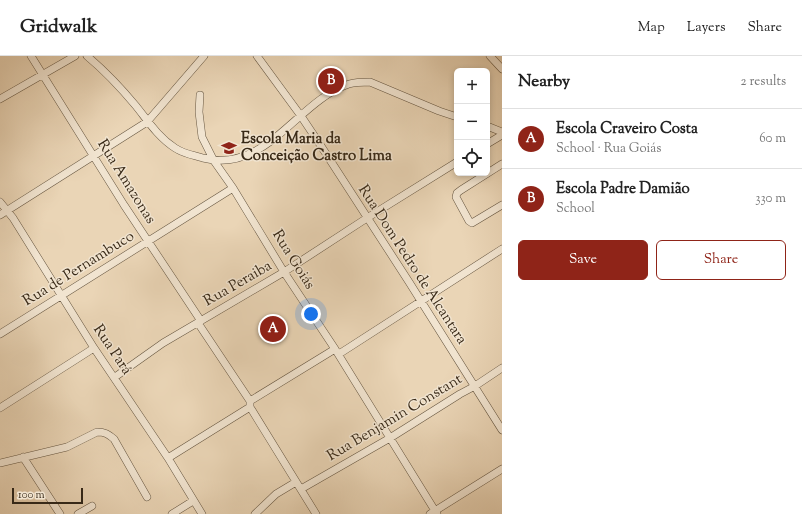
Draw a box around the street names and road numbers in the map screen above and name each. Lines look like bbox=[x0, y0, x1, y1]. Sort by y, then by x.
street label: Rua Amazonas bbox=[92, 136, 160, 228]
street label: Rua Dom Pedro de Alcantara bbox=[352, 181, 472, 349]
street label: Rua de Pernambuco bbox=[19, 226, 139, 312]
street label: Rua Goiás bbox=[266, 226, 320, 294]
street label: Rua Peraiba bbox=[200, 256, 276, 312]
street label: Rua Pará bbox=[87, 321, 137, 379]
street label: Rua Benjamin Constant bbox=[323, 369, 467, 467]

